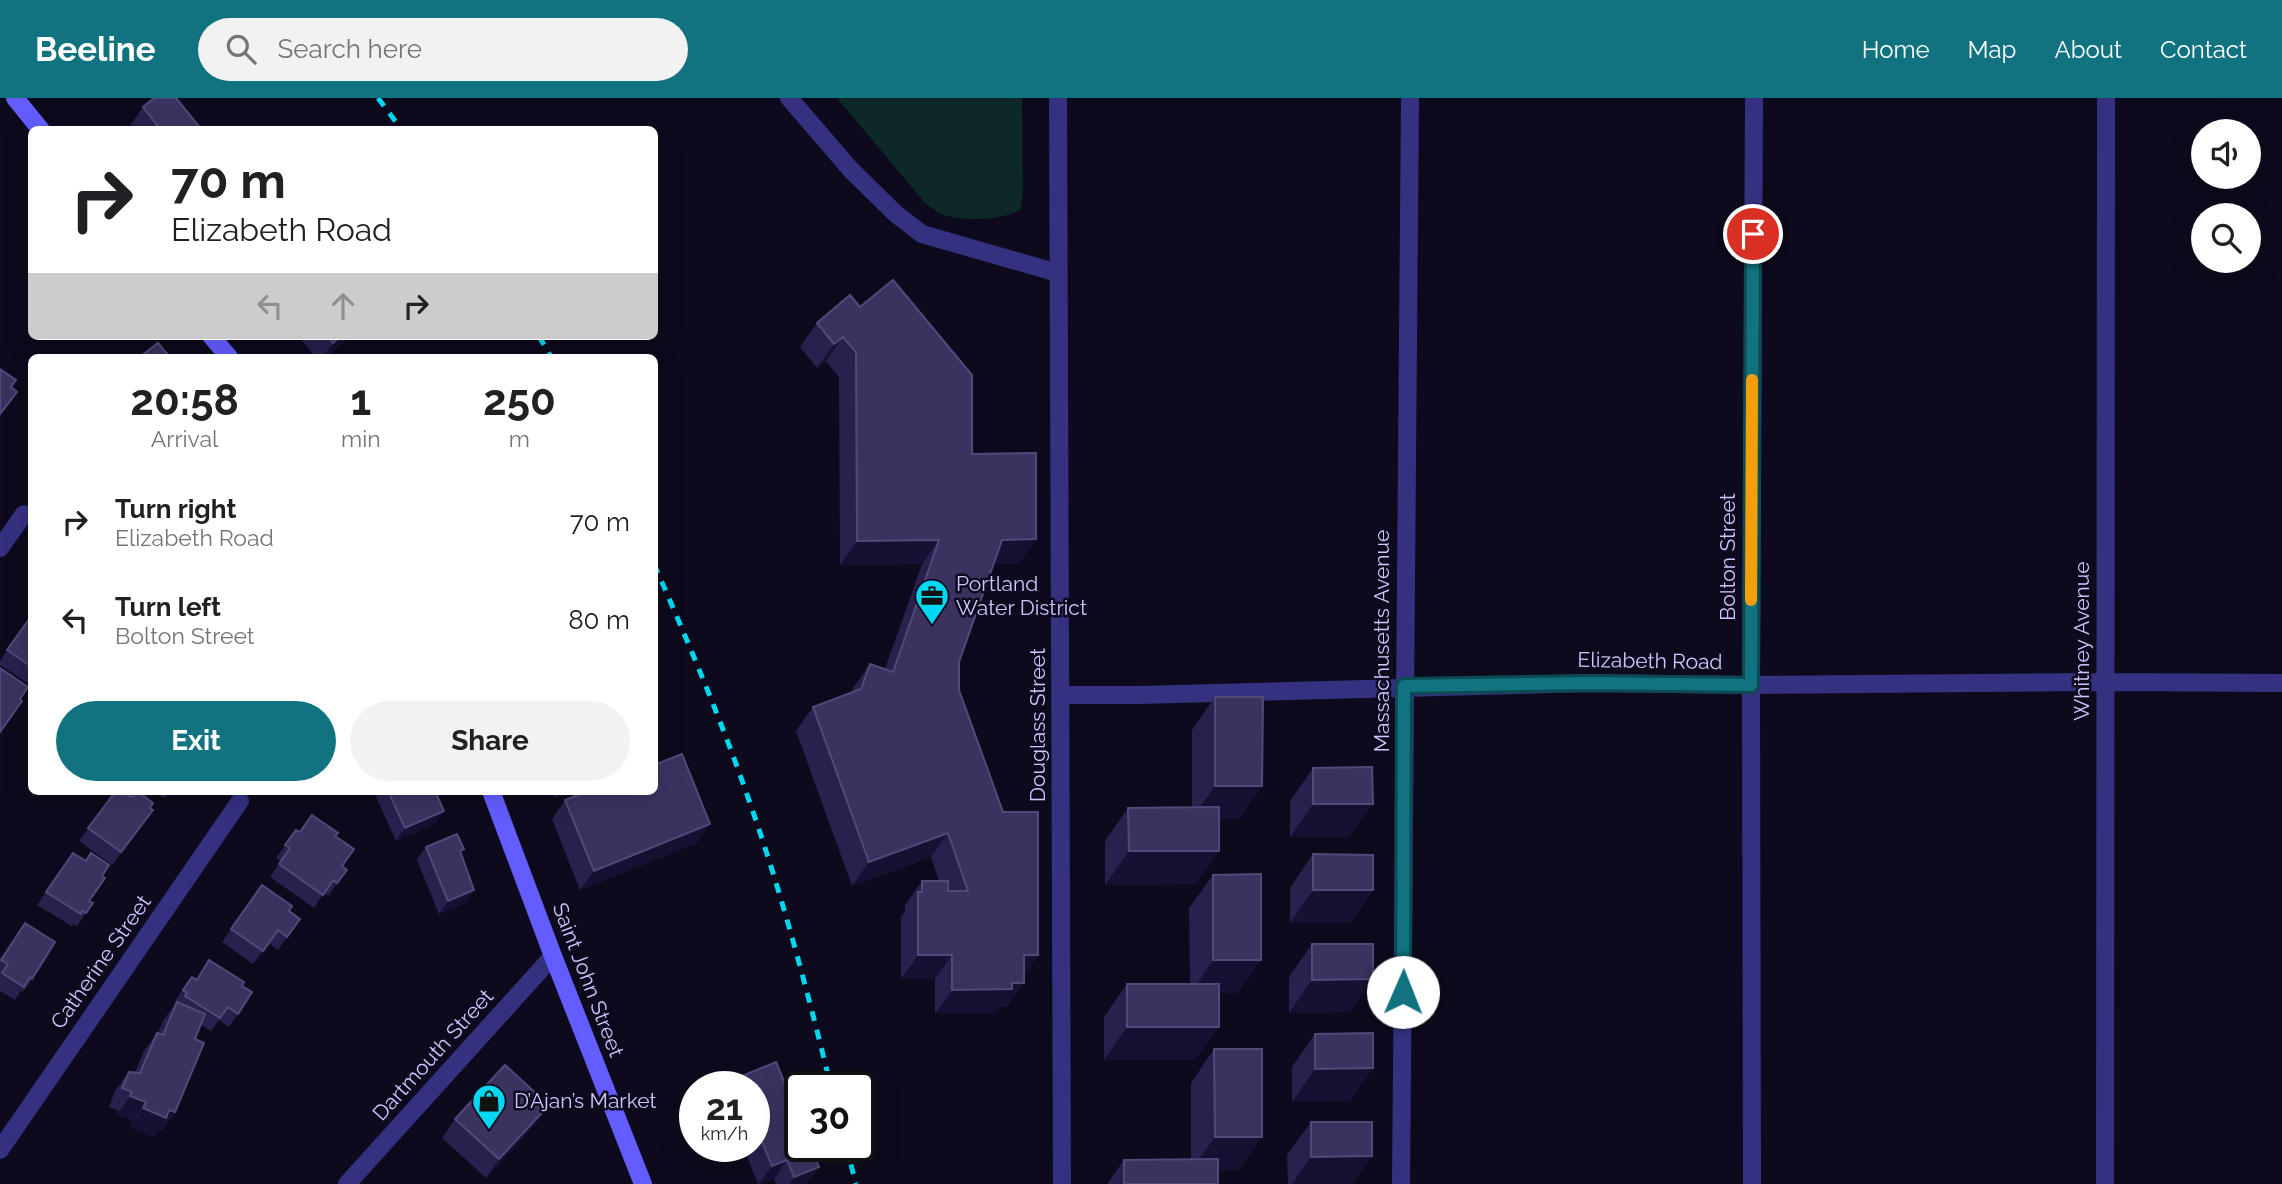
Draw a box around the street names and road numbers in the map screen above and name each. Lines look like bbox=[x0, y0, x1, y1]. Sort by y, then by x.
street label: Bolton Street bbox=[1715, 493, 1740, 621]
street label: Massachusetts Avenue bbox=[1369, 530, 1394, 752]
street label: Whitney Avenue bbox=[2069, 561, 2094, 721]
street label: Elizabeth Road bbox=[1577, 647, 1723, 674]
street label: Douglass Street bbox=[1025, 648, 1050, 802]
street label: Catherine Street bbox=[45, 890, 156, 1033]
street label: Saint John Street bbox=[548, 899, 629, 1060]
street label: Dartmouth Street bbox=[367, 984, 498, 1125]

